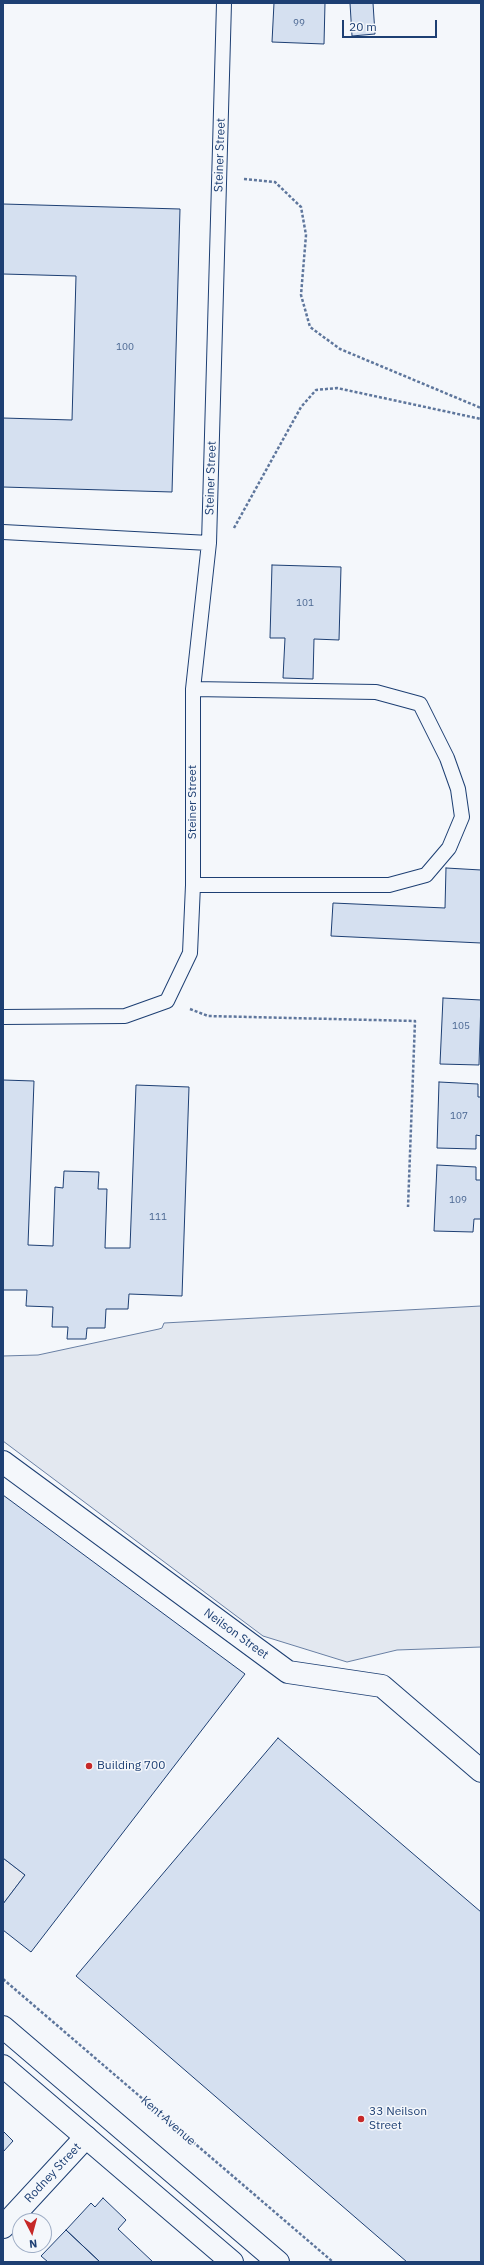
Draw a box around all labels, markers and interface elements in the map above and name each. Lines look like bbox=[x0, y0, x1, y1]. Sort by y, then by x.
scale bar bbox=[344, 12, 439, 38]
house number: 99 bbox=[293, 17, 305, 29]
text: 20 m bbox=[349, 19, 377, 34]
street label: Steiner Street bbox=[212, 118, 228, 192]
house number: 100 bbox=[116, 341, 134, 353]
street label: Steiner Street bbox=[203, 441, 219, 515]
house number: 101 bbox=[296, 597, 314, 609]
street label: Steiner Street bbox=[186, 765, 200, 839]
house number: 105 bbox=[452, 1020, 470, 1032]
house number: 107 bbox=[450, 1110, 468, 1122]
house number: 109 bbox=[449, 1194, 467, 1206]
house number: 111 bbox=[149, 1211, 167, 1223]
street label: Neilson Street bbox=[201, 1606, 271, 1662]
place label: Building 700 bbox=[97, 1759, 165, 1773]
marker: Building 700 bbox=[84, 1761, 94, 1771]
street label: Kent Avenue bbox=[138, 2093, 198, 2149]
place label: 33 Neilson Street bbox=[369, 2105, 427, 2133]
marker: 33 Neilson Street bbox=[356, 2114, 366, 2124]
street label: Rodney Street bbox=[22, 2140, 84, 2206]
north arrow bbox=[12, 2213, 52, 2253]
text: N bbox=[28, 2237, 38, 2251]

